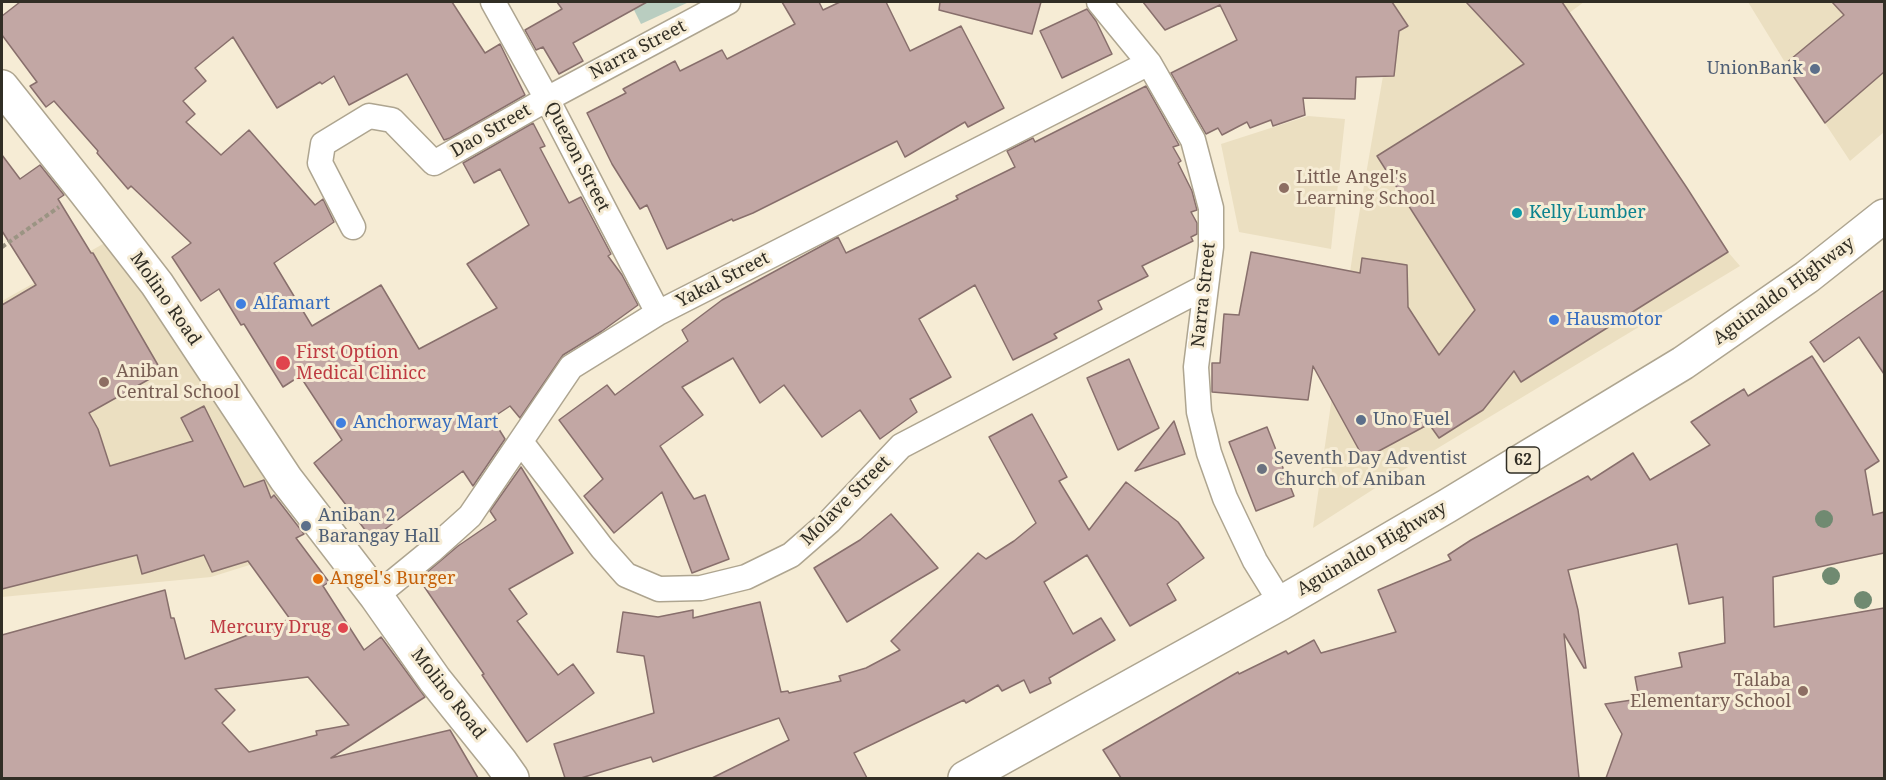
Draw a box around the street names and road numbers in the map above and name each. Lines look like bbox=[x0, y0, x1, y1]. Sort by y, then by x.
street label: Narra Street bbox=[586, 16, 690, 84]
street label: Quezon Street bbox=[540, 98, 614, 216]
street label: Dao Street bbox=[447, 100, 535, 162]
street label: Aguinaldo Highway bbox=[1709, 233, 1859, 349]
street label: Narra Street bbox=[1188, 241, 1220, 349]
street label: Yakal Street bbox=[673, 247, 773, 313]
street label: Molino Road bbox=[125, 248, 205, 350]
road number: 62 bbox=[1506, 447, 1540, 473]
street label: Molave Street bbox=[797, 452, 895, 550]
street label: Aguinaldo Highway bbox=[1293, 497, 1451, 601]
street label: Molino Road bbox=[406, 645, 490, 743]

